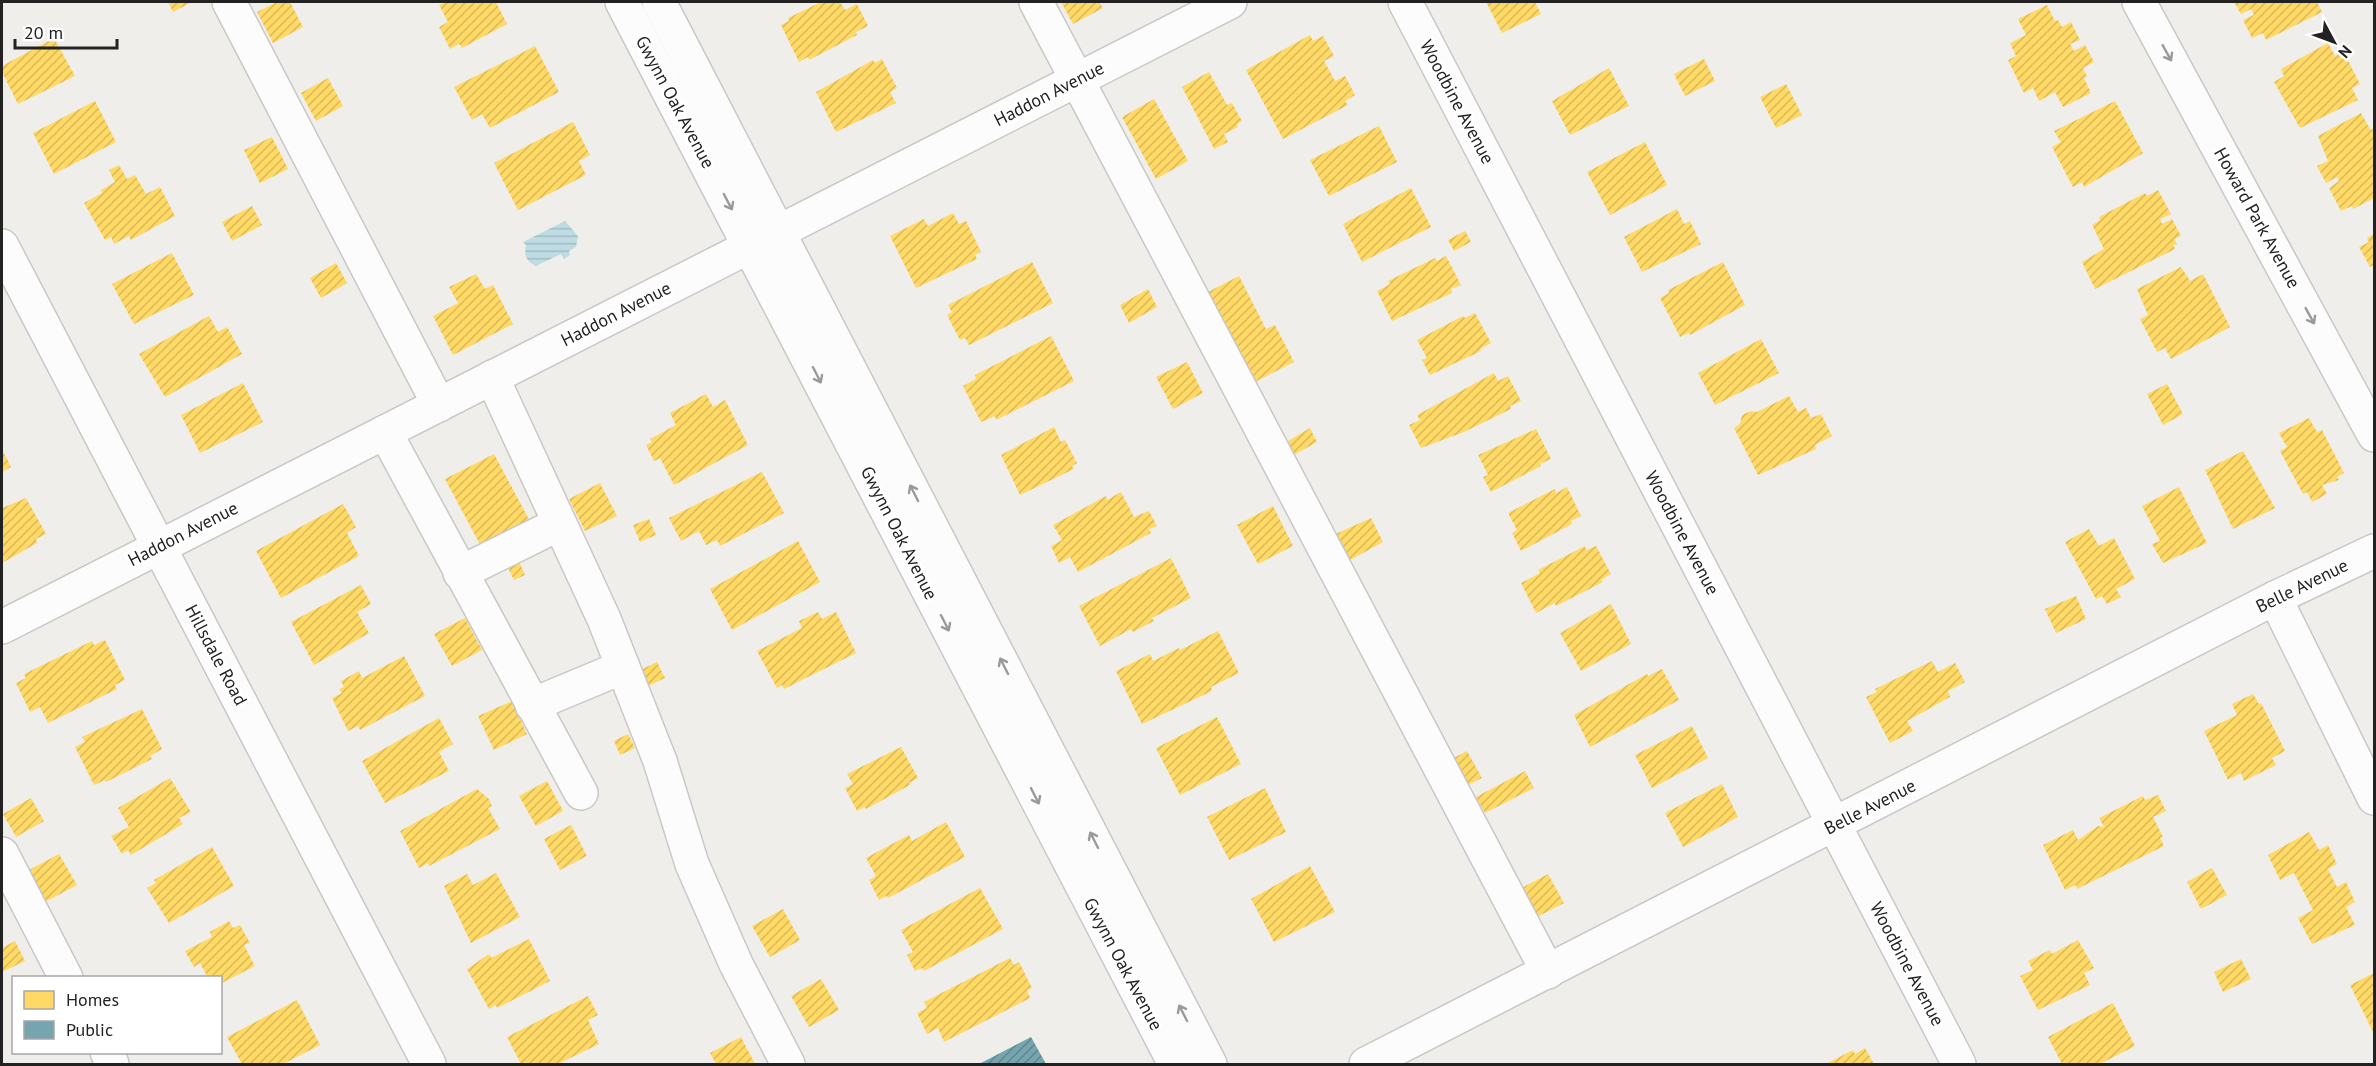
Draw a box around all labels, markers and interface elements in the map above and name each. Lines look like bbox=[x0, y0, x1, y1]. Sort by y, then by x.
scale bar bbox=[15, 12, 117, 50]
north arrow bbox=[2304, 12, 2364, 72]
text: 20 m bbox=[24, 21, 63, 44]
street label: Gwynn Oak Avenue bbox=[631, 31, 720, 172]
street label: Woodbine Avenue bbox=[1415, 36, 1500, 168]
text: N bbox=[2334, 41, 2356, 62]
one-way arrow bbox=[2161, 44, 2173, 61]
street label: Haddon Avenue bbox=[990, 56, 1108, 131]
street label: Howard Park Avenue bbox=[2209, 143, 2306, 292]
one-way arrow bbox=[722, 193, 734, 211]
street label: Haddon Avenue bbox=[557, 276, 675, 351]
one-way arrow bbox=[2305, 307, 2316, 325]
one-way arrow bbox=[812, 366, 824, 384]
street label: Gwynn Oak Avenue bbox=[856, 462, 943, 603]
street label: Woodbine Avenue bbox=[1640, 467, 1725, 599]
one-way arrow bbox=[908, 485, 919, 503]
street label: Haddon Avenue bbox=[124, 496, 242, 571]
street label: Belle Avenue bbox=[2252, 553, 2352, 618]
street label: Hillsdale Road bbox=[180, 600, 253, 709]
one-way arrow bbox=[940, 614, 952, 632]
one-way arrow bbox=[998, 658, 1009, 676]
street label: Belle Avenue bbox=[1820, 774, 1919, 839]
one-way arrow bbox=[1029, 787, 1041, 804]
one-way arrow bbox=[1087, 831, 1099, 849]
street label: Gwynn Oak Avenue bbox=[1079, 893, 1168, 1034]
street label: Woodbine Avenue bbox=[1865, 898, 1950, 1030]
legend bbox=[12, 976, 222, 1054]
text: Homes bbox=[66, 988, 119, 1011]
one-way arrow bbox=[1177, 1004, 1189, 1022]
text: Public bbox=[66, 1018, 113, 1041]

